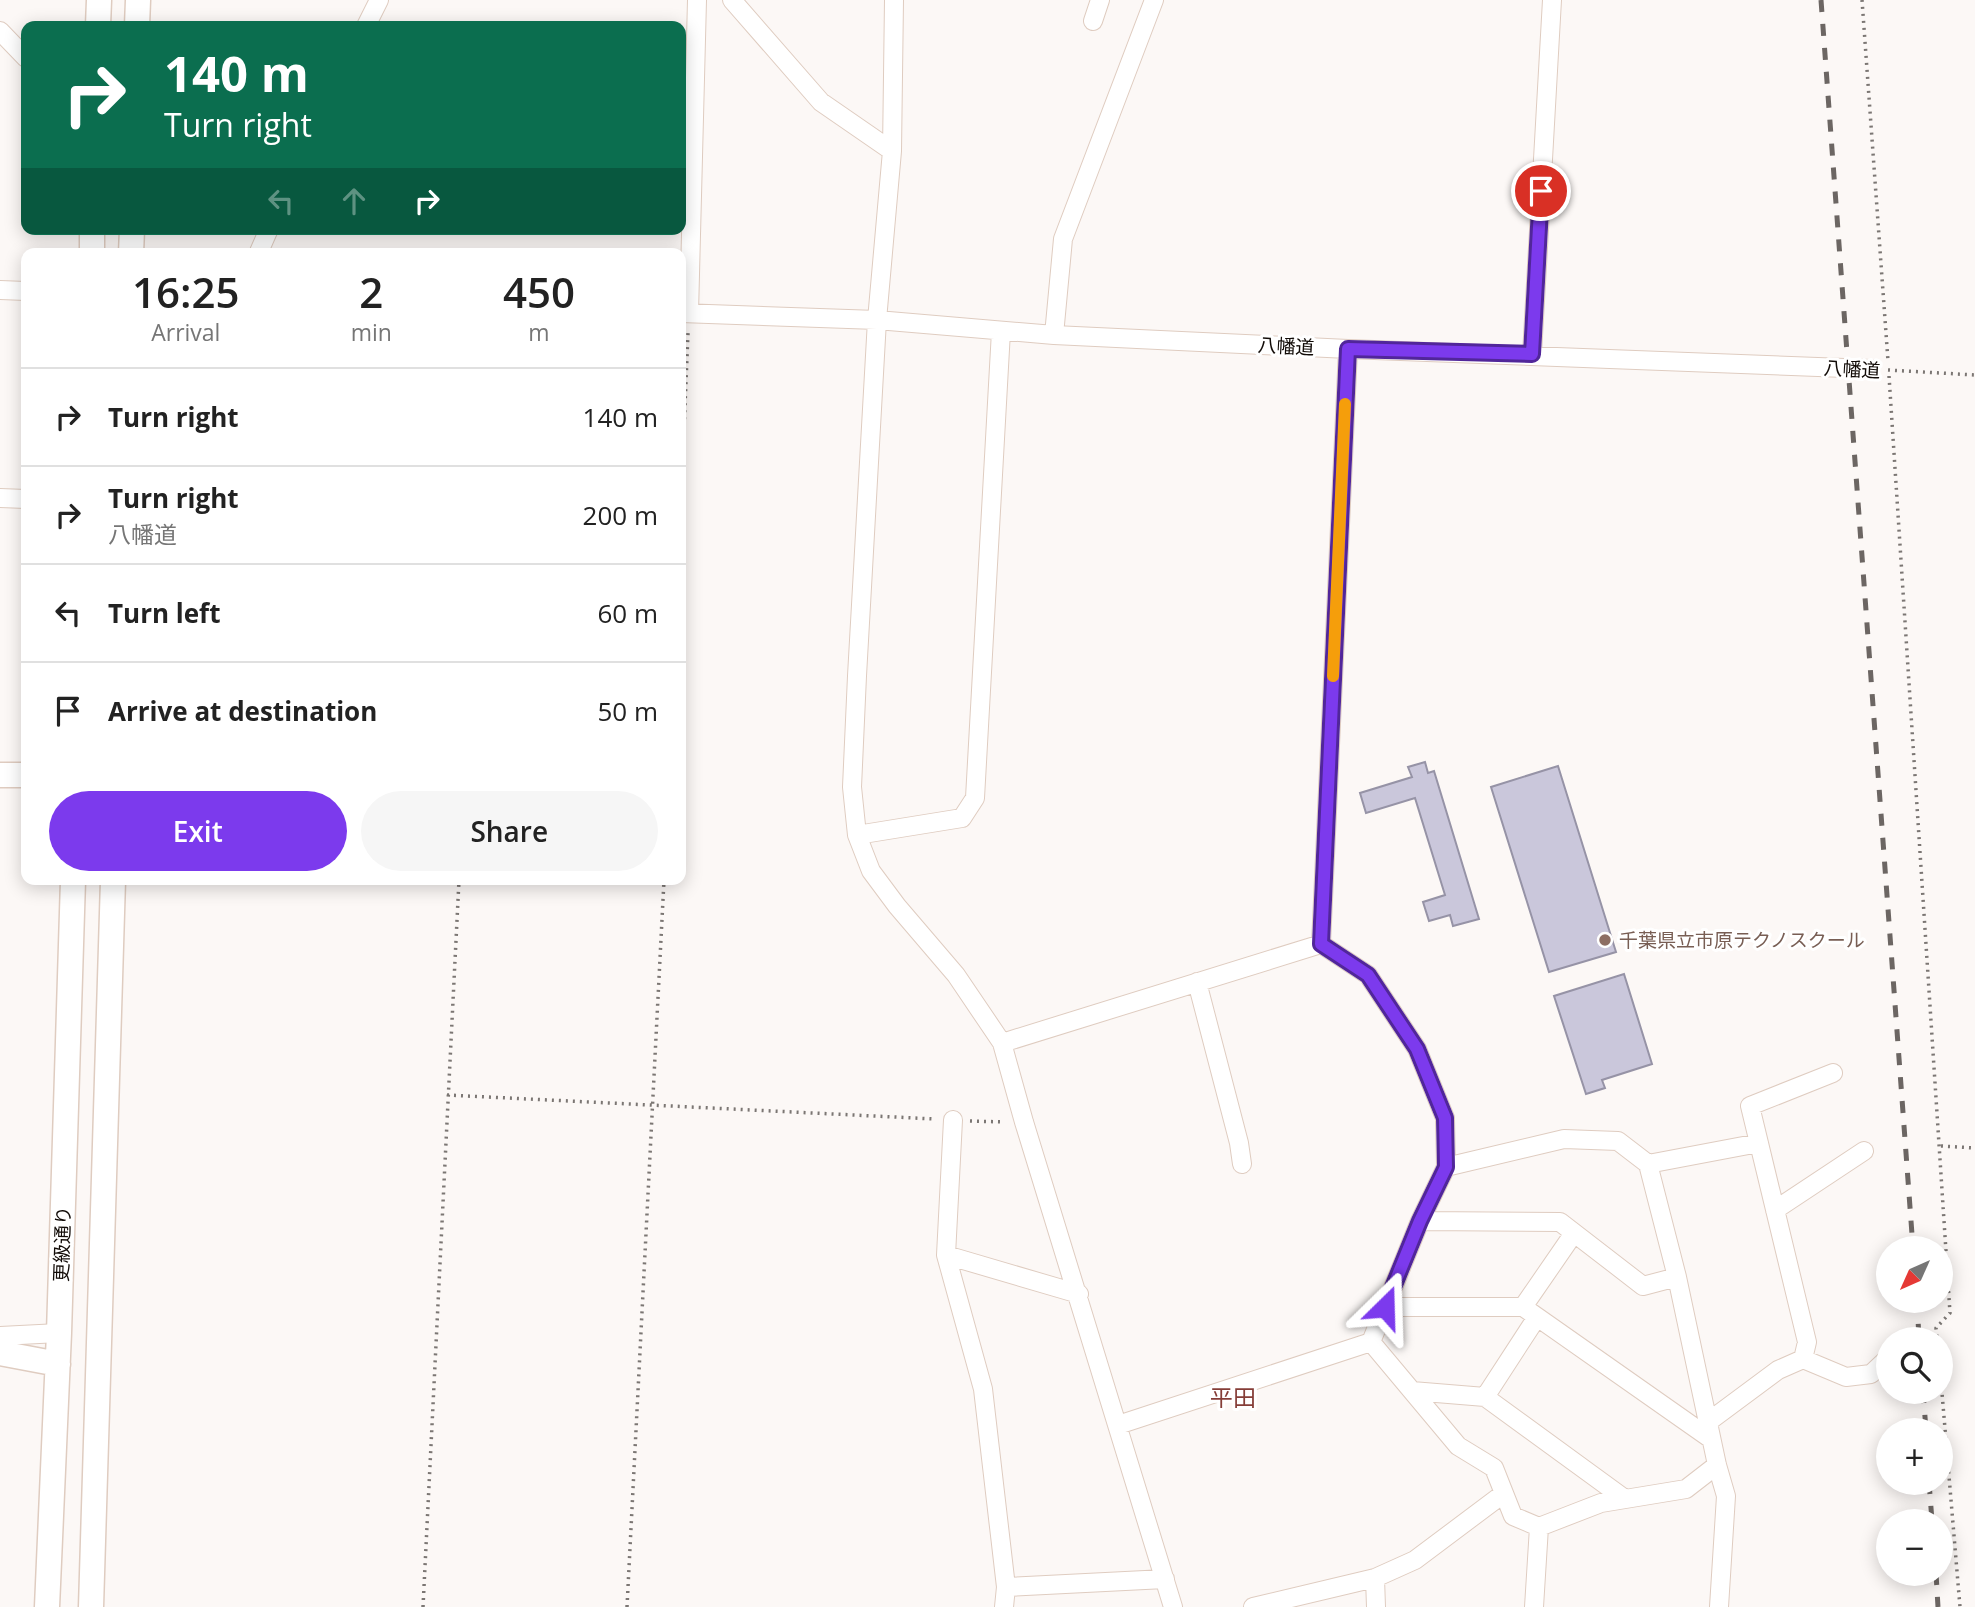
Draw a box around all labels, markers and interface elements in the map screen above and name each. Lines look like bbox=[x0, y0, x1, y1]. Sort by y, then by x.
text: 140 m bbox=[164, 40, 309, 106]
icon: right bbox=[49, 49, 140, 140]
text: Turn right bbox=[164, 103, 312, 146]
pin bbox=[1511, 161, 1571, 221]
icon: arrive bbox=[1522, 172, 1560, 210]
icon: left bbox=[262, 182, 300, 220]
icon: ahead bbox=[335, 182, 373, 220]
icon: right bbox=[408, 182, 446, 220]
text: 16:25 bbox=[132, 263, 240, 320]
text: 2 bbox=[359, 263, 383, 320]
text: 450 bbox=[503, 263, 575, 320]
text: Arrival bbox=[151, 316, 220, 348]
text: min bbox=[351, 316, 392, 348]
text: m bbox=[528, 316, 550, 348]
street label: 八幡道 bbox=[1257, 332, 1315, 360]
street label: 八幡道 bbox=[1823, 355, 1881, 383]
icon: right bbox=[49, 398, 87, 436]
text: Turn right bbox=[108, 399, 239, 435]
text: 140 m bbox=[583, 399, 658, 435]
text: Turn right bbox=[108, 480, 239, 516]
icon: right bbox=[49, 496, 87, 534]
text: 200 m bbox=[583, 497, 658, 533]
text: 八幡道 bbox=[108, 518, 177, 550]
icon: left bbox=[49, 594, 87, 632]
text: Turn left bbox=[108, 595, 220, 631]
text: 60 m bbox=[597, 595, 658, 631]
icon: arrive bbox=[49, 692, 87, 730]
text: Arrive at destination bbox=[108, 693, 377, 729]
text: 50 m bbox=[597, 693, 658, 729]
button: Exit bbox=[49, 791, 347, 871]
button: Share bbox=[361, 791, 658, 871]
place label: 千葉県立市原テクノスクール bbox=[1619, 927, 1865, 953]
marker: 千葉県立市原テクノスクール bbox=[1597, 932, 1613, 948]
street label: 更級通り bbox=[48, 1206, 76, 1282]
north arrow bbox=[1876, 1236, 1953, 1312]
map controls bbox=[1876, 1236, 1953, 1586]
position arrow bbox=[1348, 1270, 1422, 1344]
button: search bbox=[1876, 1327, 1953, 1404]
district label: 平田 bbox=[1210, 1381, 1256, 1413]
button: + bbox=[1876, 1418, 1953, 1495]
button: − bbox=[1876, 1509, 1953, 1586]

